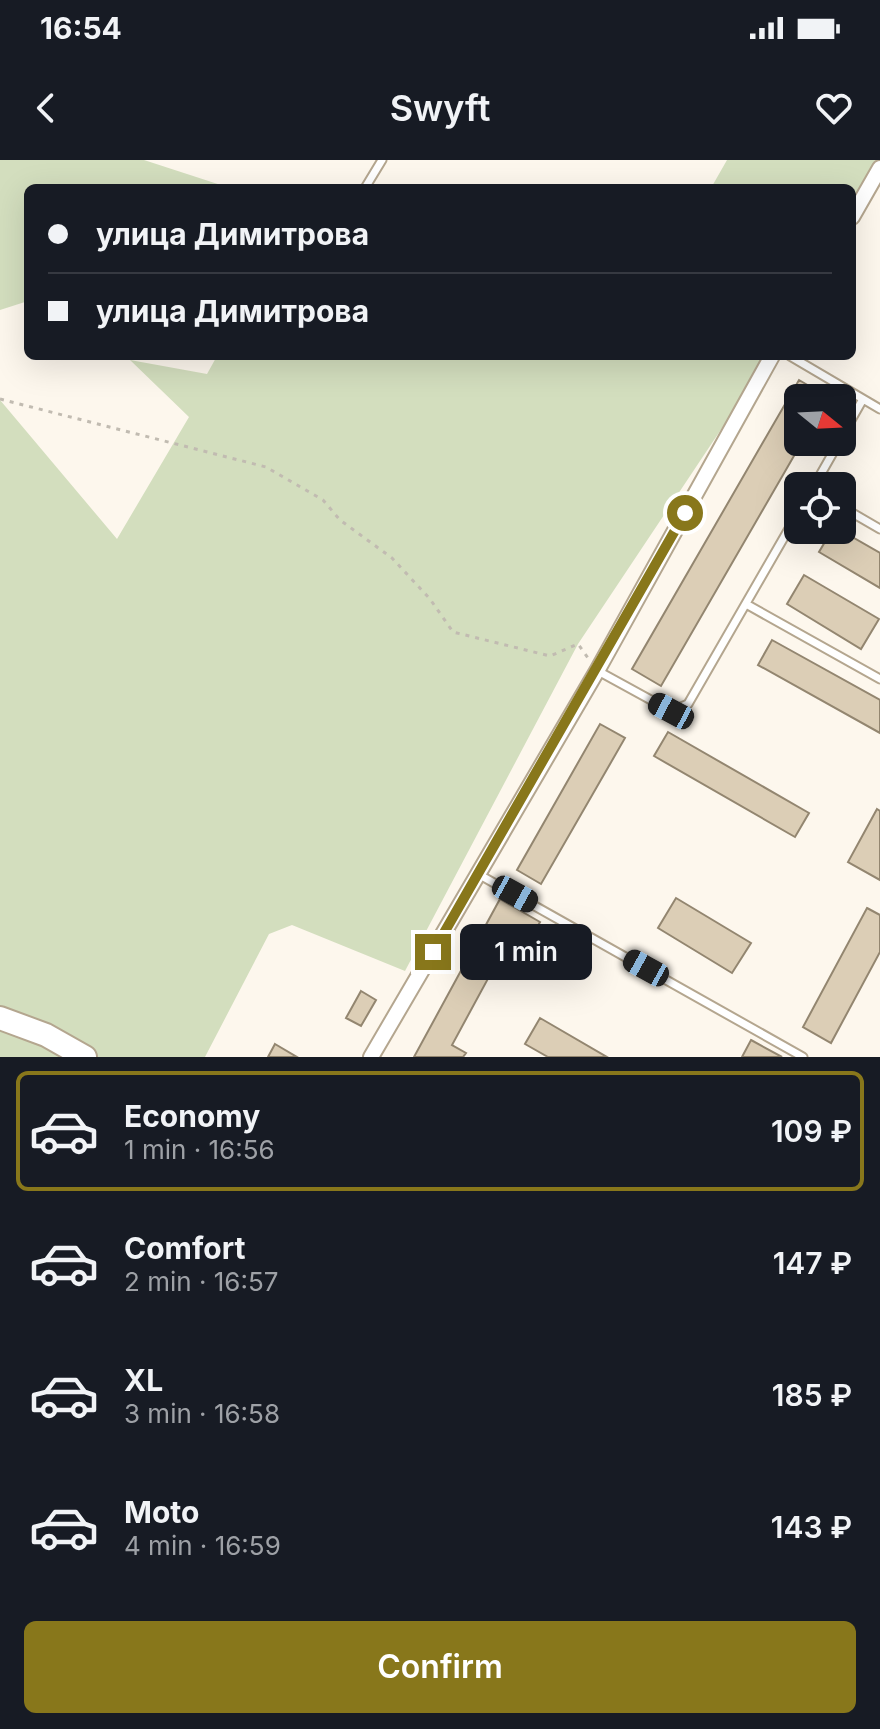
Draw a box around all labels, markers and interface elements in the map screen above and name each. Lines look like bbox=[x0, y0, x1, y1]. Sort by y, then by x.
text: 16:54 bbox=[40, 10, 122, 46]
icon: back bbox=[24, 86, 68, 130]
text: Swyft bbox=[390, 86, 490, 130]
icon: heart bbox=[812, 86, 856, 130]
text: улица Димитрова bbox=[96, 216, 369, 252]
text: улица Димитрова bbox=[96, 293, 369, 329]
north arrow bbox=[784, 384, 856, 456]
map controls bbox=[784, 384, 856, 544]
button: locate bbox=[784, 472, 856, 544]
route start bbox=[667, 495, 703, 531]
car bbox=[644, 689, 698, 733]
car bbox=[488, 872, 542, 916]
callout: 1 min bbox=[461, 924, 593, 980]
route end bbox=[415, 934, 451, 970]
text: 1 min bbox=[494, 936, 558, 967]
car bbox=[619, 946, 673, 990]
icon: car bbox=[28, 1095, 100, 1167]
text: Economy bbox=[124, 1098, 260, 1134]
text: 109 ₽ bbox=[771, 1113, 852, 1149]
text: 1 min · 16:56 bbox=[124, 1134, 275, 1165]
icon: car bbox=[28, 1227, 100, 1299]
text: Comfort bbox=[124, 1230, 245, 1266]
text: 147 ₽ bbox=[773, 1245, 852, 1281]
text: 2 min · 16:57 bbox=[124, 1266, 278, 1297]
icon: car bbox=[28, 1359, 100, 1431]
text: XL bbox=[124, 1362, 163, 1398]
text: 185 ₽ bbox=[772, 1377, 852, 1413]
text: 3 min · 16:58 bbox=[124, 1398, 280, 1429]
icon: car bbox=[28, 1491, 100, 1563]
text: Moto bbox=[124, 1494, 199, 1530]
text: 143 ₽ bbox=[771, 1509, 852, 1545]
text: 4 min · 16:59 bbox=[124, 1530, 281, 1561]
button: Confirm bbox=[24, 1621, 856, 1713]

